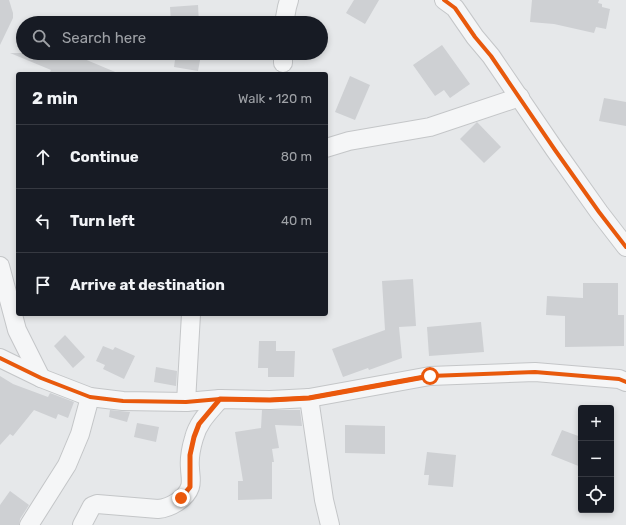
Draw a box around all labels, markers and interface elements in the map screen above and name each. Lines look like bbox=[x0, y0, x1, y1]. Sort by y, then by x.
search box bbox=[16, 16, 328, 60]
icon: search bbox=[30, 27, 52, 49]
text: Search here bbox=[62, 29, 146, 47]
text: 2 min bbox=[32, 88, 78, 108]
text: Walk · 120 m bbox=[238, 91, 312, 106]
icon: ahead bbox=[32, 146, 54, 168]
text: Continue bbox=[70, 148, 139, 166]
text: 80 m bbox=[281, 149, 312, 164]
icon: left bbox=[32, 210, 54, 232]
text: Turn left bbox=[70, 212, 135, 230]
text: 40 m bbox=[281, 213, 312, 228]
icon: arrive bbox=[32, 274, 54, 296]
text: Arrive at destination bbox=[70, 276, 225, 294]
route start bbox=[421, 367, 439, 385]
map controls bbox=[578, 405, 614, 513]
button: + bbox=[578, 405, 614, 441]
button: − bbox=[578, 441, 614, 477]
button: locate bbox=[578, 477, 614, 513]
route end bbox=[172, 489, 190, 507]

